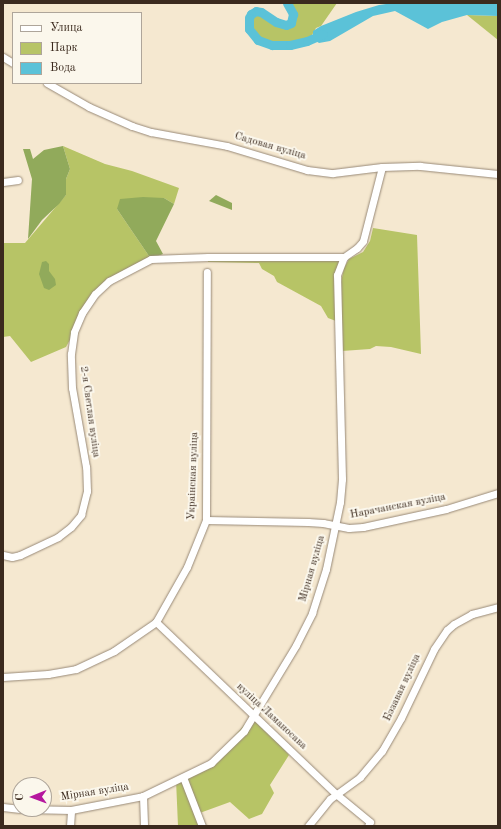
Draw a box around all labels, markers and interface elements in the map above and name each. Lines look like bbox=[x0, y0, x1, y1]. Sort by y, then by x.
legend bbox=[12, 12, 142, 84]
text: Улица bbox=[50, 22, 83, 34]
text: Парк bbox=[50, 42, 78, 54]
text: Вода bbox=[50, 62, 76, 74]
street label: Садовая вуліца bbox=[233, 131, 307, 163]
street label: 2-я Светлая вуліца bbox=[76, 365, 102, 459]
street label: Украінская вуліца bbox=[186, 432, 202, 520]
street label: Нарачанская вуліца bbox=[349, 491, 447, 523]
street label: Мірная вуліца bbox=[297, 534, 329, 604]
street label: Бэзавая вуліца bbox=[382, 652, 424, 724]
street label: вуліца Ламаносава bbox=[233, 681, 309, 753]
north arrow bbox=[12, 777, 52, 817]
street label: Мірная вуліца bbox=[60, 781, 130, 805]
text: С bbox=[15, 793, 26, 801]

